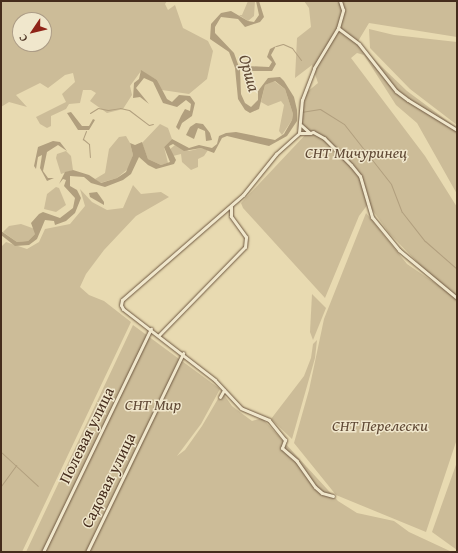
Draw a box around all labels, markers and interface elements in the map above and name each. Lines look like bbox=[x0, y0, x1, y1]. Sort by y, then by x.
north arrow bbox=[12, 12, 52, 52]
text: С bbox=[15, 31, 31, 45]
water label: Орша bbox=[235, 52, 265, 94]
park label: СНТ Мичуринец bbox=[305, 142, 407, 162]
street label: Полевая улица bbox=[54, 384, 118, 486]
park label: СНТ Мир bbox=[125, 394, 181, 414]
park label: СНТ Перелески bbox=[332, 415, 428, 435]
street label: Садовая улица bbox=[77, 429, 139, 531]

